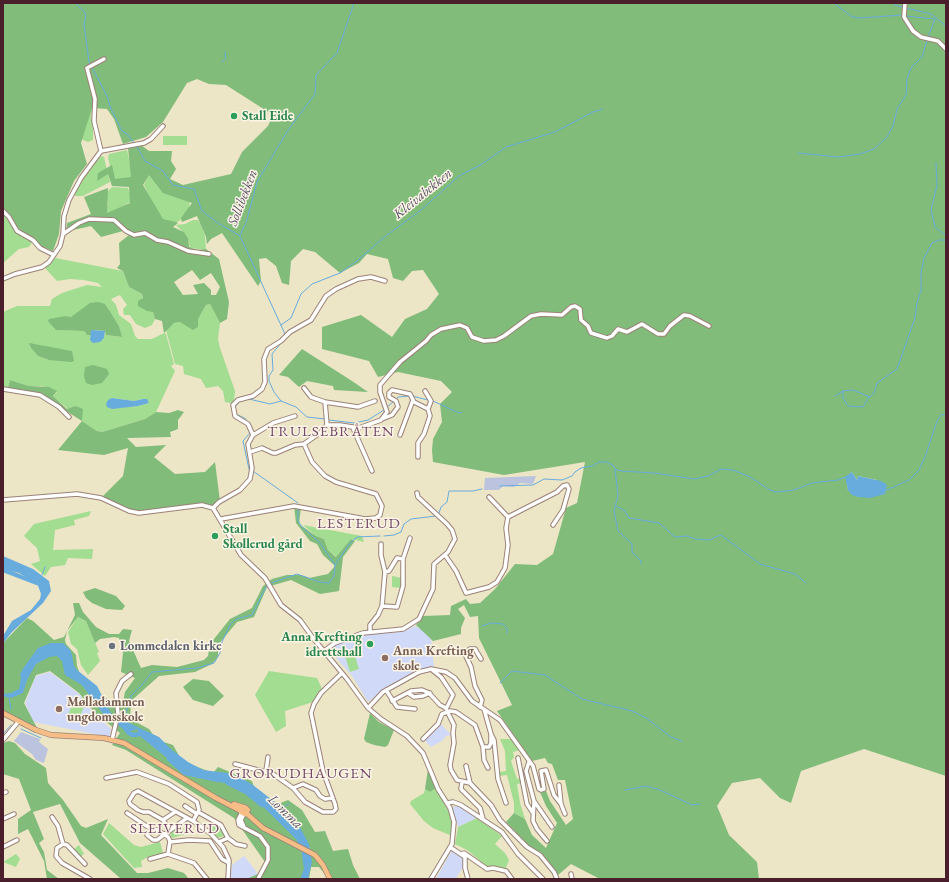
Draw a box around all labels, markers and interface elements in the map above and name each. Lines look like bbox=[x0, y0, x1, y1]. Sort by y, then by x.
place label: Stall Eide bbox=[242, 108, 293, 124]
marker: Stall Eide bbox=[229, 111, 239, 121]
water label: Kleivabekken bbox=[390, 165, 456, 223]
water label: Sollibekken bbox=[225, 168, 261, 228]
district label: TRULSEBRÅTEN bbox=[267, 423, 395, 441]
district label: LESTERUD bbox=[317, 515, 401, 533]
place label: Stall Skollerud gård bbox=[223, 521, 303, 552]
marker: Stall Skollerud gård bbox=[210, 531, 220, 541]
place label: Anna Krefting idrettshall bbox=[281, 629, 362, 660]
place label: Lommedalen kirke bbox=[120, 638, 222, 654]
marker: Anna Krefting idrettshall bbox=[365, 639, 375, 649]
marker: Lommedalen kirke bbox=[107, 641, 117, 651]
place label: Anna Krefting skole bbox=[393, 643, 474, 674]
marker: Anna Krefting skole bbox=[380, 653, 390, 663]
place label: Mølladammen ungdomsskole bbox=[67, 694, 145, 725]
marker: Mølladammen ungdomsskole bbox=[54, 704, 64, 714]
district label: GRORUDHAUGEN bbox=[229, 765, 373, 783]
water label: Lomma bbox=[264, 791, 306, 833]
district label: SLEIVERUD bbox=[130, 820, 220, 838]

